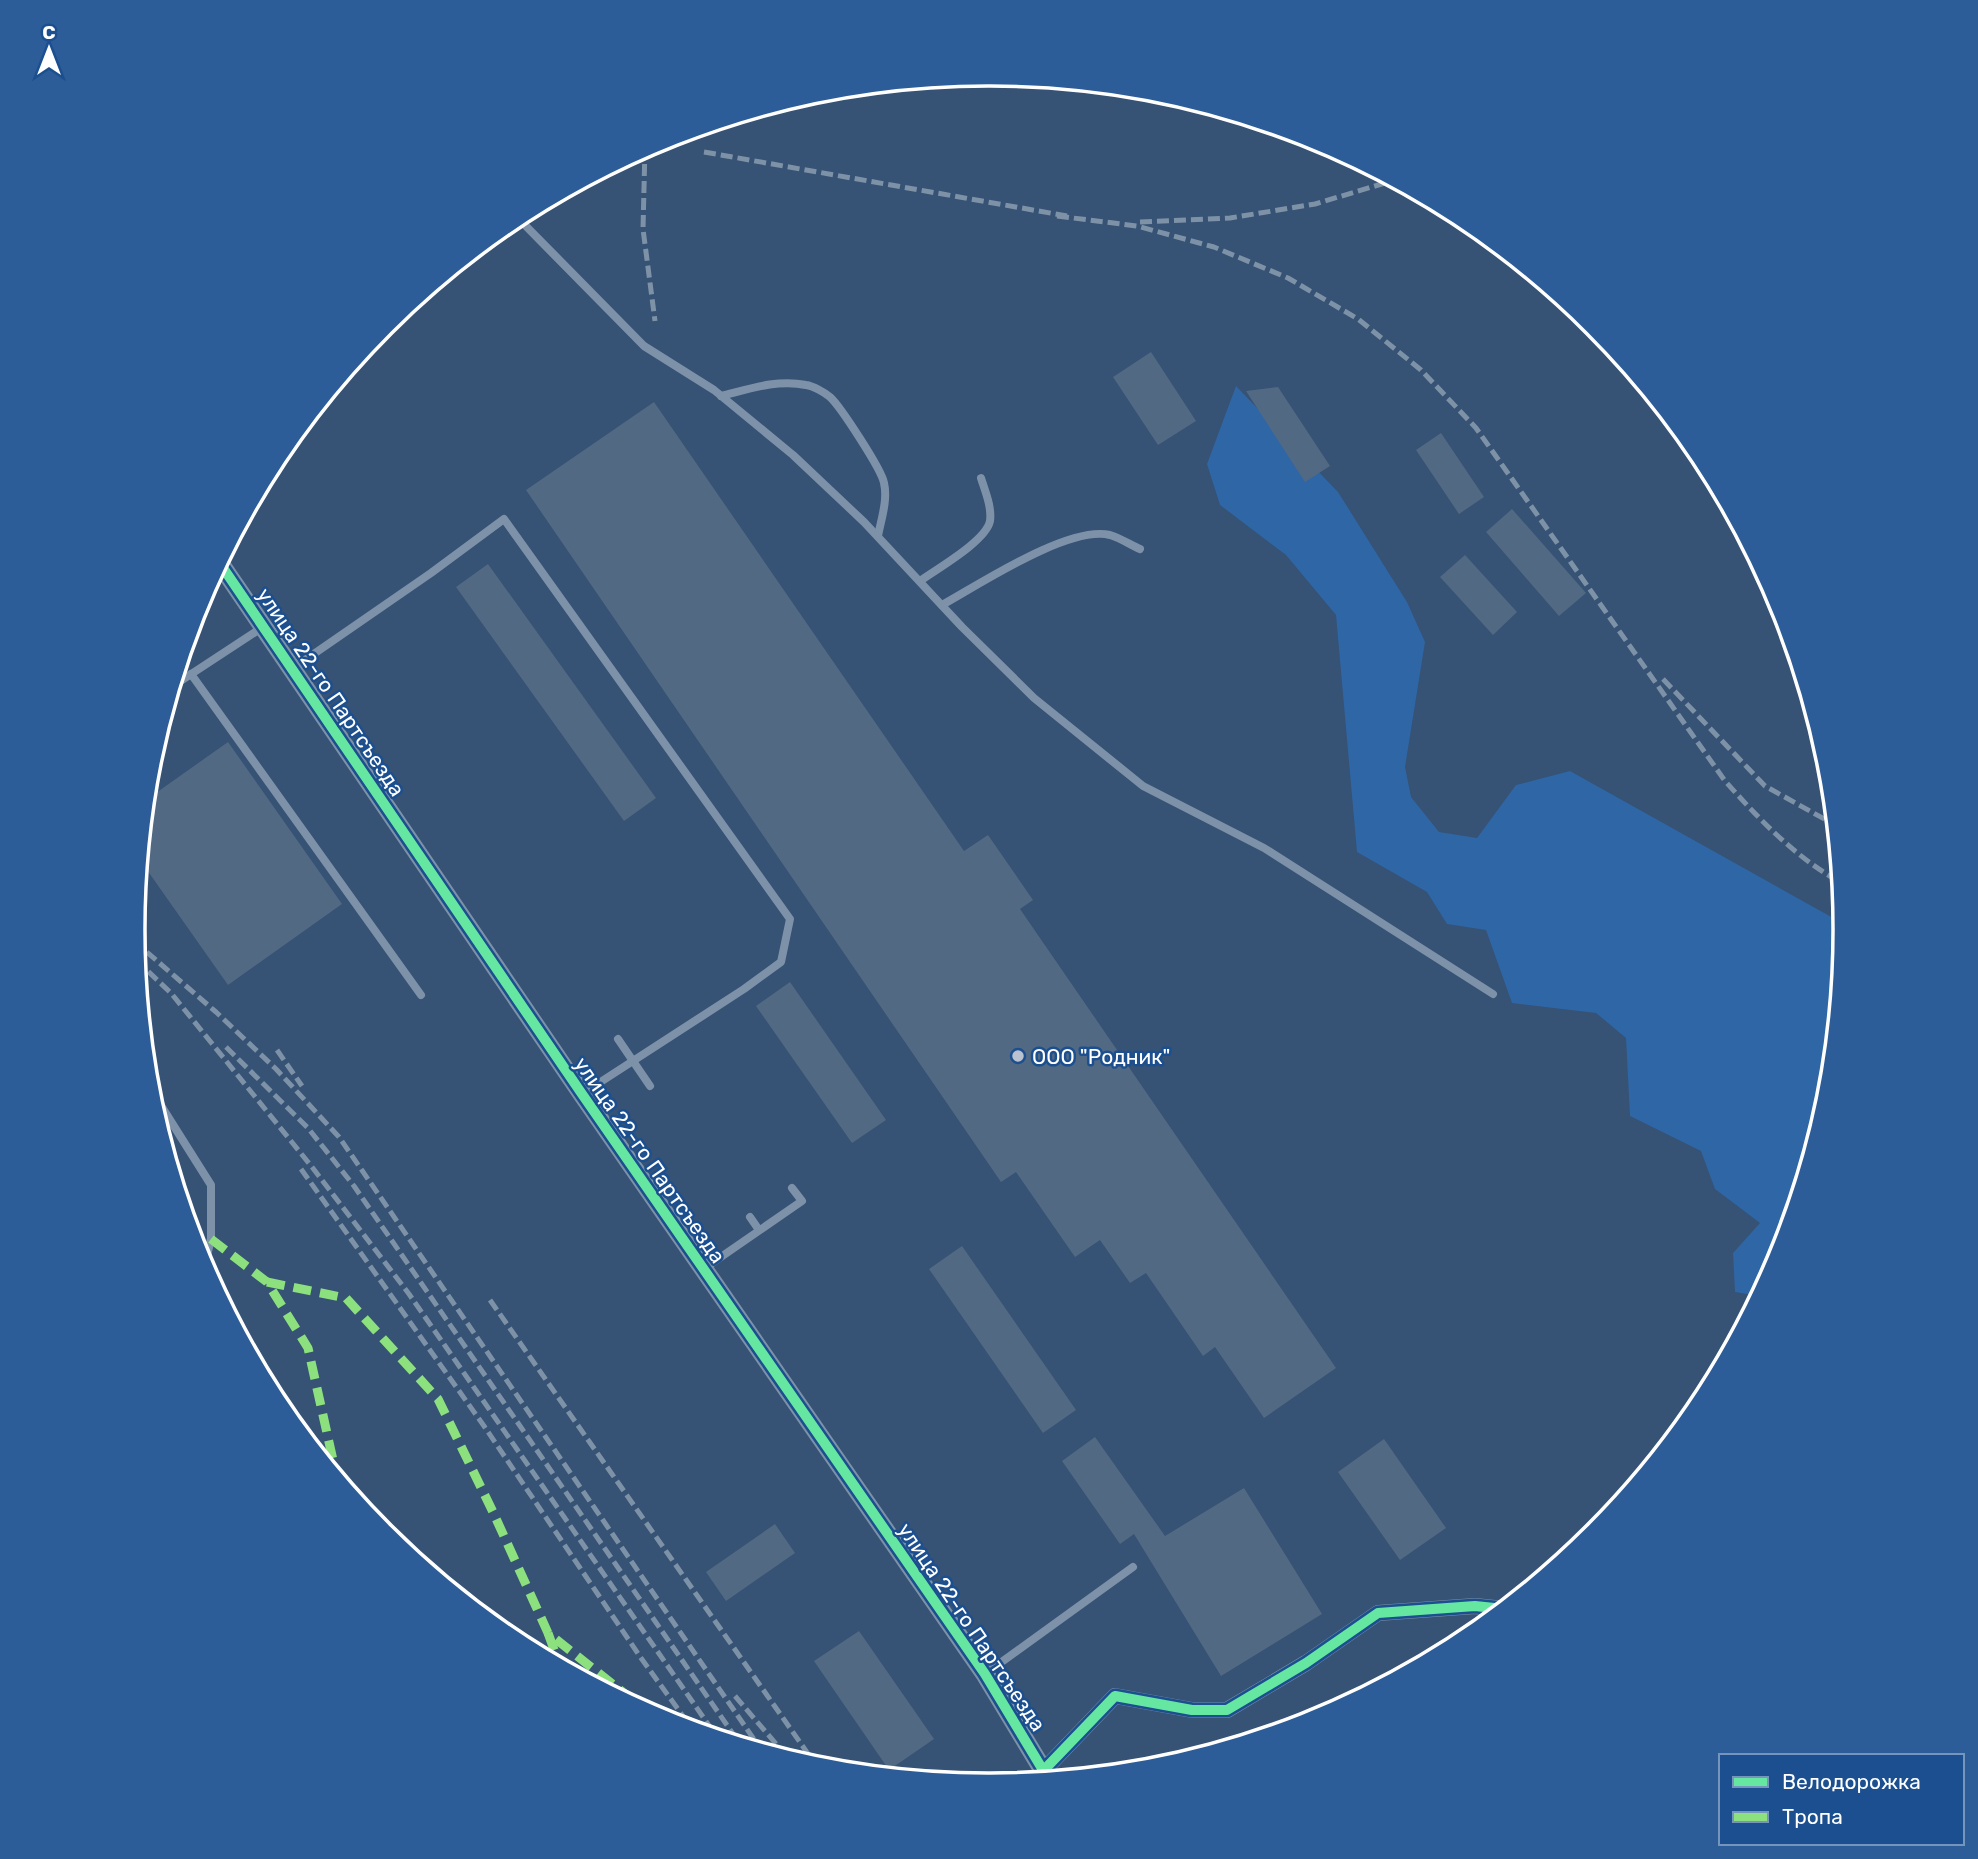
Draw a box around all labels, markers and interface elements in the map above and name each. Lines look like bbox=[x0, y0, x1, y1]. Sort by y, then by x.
north arrow bbox=[14, 14, 84, 84]
text: С bbox=[42, 21, 56, 44]
street label: улица 22-го Партсъезда bbox=[252, 583, 410, 801]
place label: ООО "Родник" bbox=[1032, 1044, 1170, 1069]
marker: ООО "Родник" bbox=[1010, 1048, 1026, 1064]
street label: улица 22-го Партсъезда bbox=[569, 1052, 731, 1268]
street label: улица 22-го Партсъезда bbox=[893, 1518, 1051, 1736]
legend bbox=[1719, 1754, 1964, 1845]
text: Велодорожка bbox=[1782, 1769, 1921, 1794]
text: Тропа bbox=[1782, 1804, 1843, 1829]

